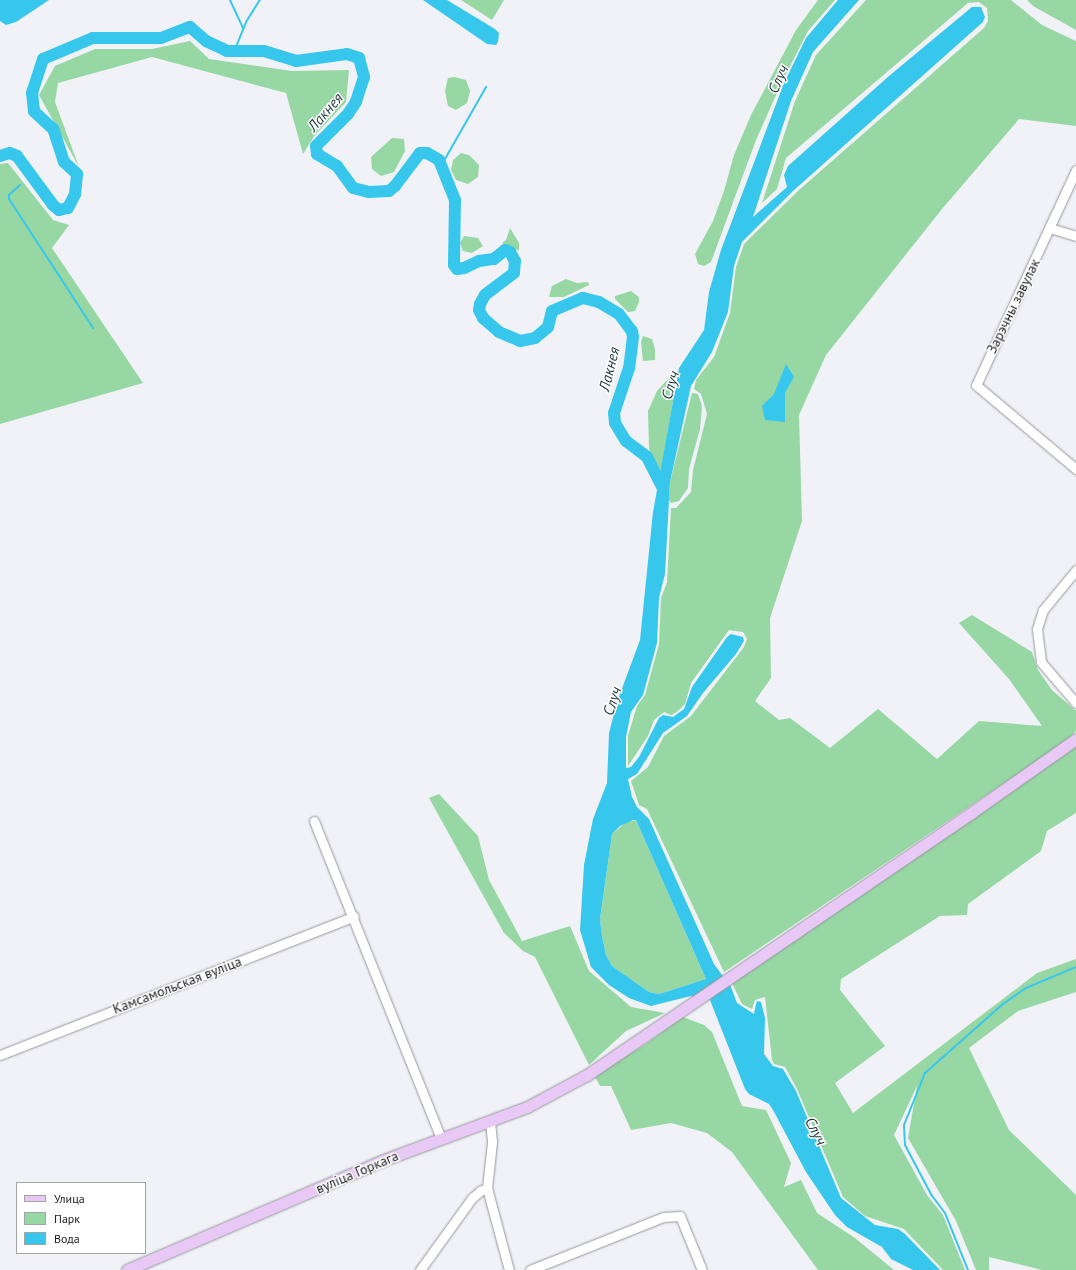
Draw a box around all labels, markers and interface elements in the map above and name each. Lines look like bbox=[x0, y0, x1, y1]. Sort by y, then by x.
water label: Случ bbox=[764, 62, 792, 96]
water label: Лакнея bbox=[303, 89, 347, 135]
street label: Зарэчны завулак bbox=[983, 256, 1043, 356]
water label: Лакнея bbox=[595, 345, 623, 393]
water label: Случ bbox=[657, 368, 683, 402]
water label: Случ bbox=[599, 684, 625, 718]
street label: Камсамольская вуліца bbox=[110, 953, 244, 1017]
water label: Случ bbox=[801, 1114, 831, 1148]
street label: вуліца Горкага bbox=[313, 1147, 401, 1197]
legend bbox=[16, 1182, 146, 1254]
text: Улица bbox=[54, 1191, 85, 1206]
text: Парк bbox=[54, 1211, 80, 1226]
text: Вода bbox=[54, 1231, 80, 1246]

